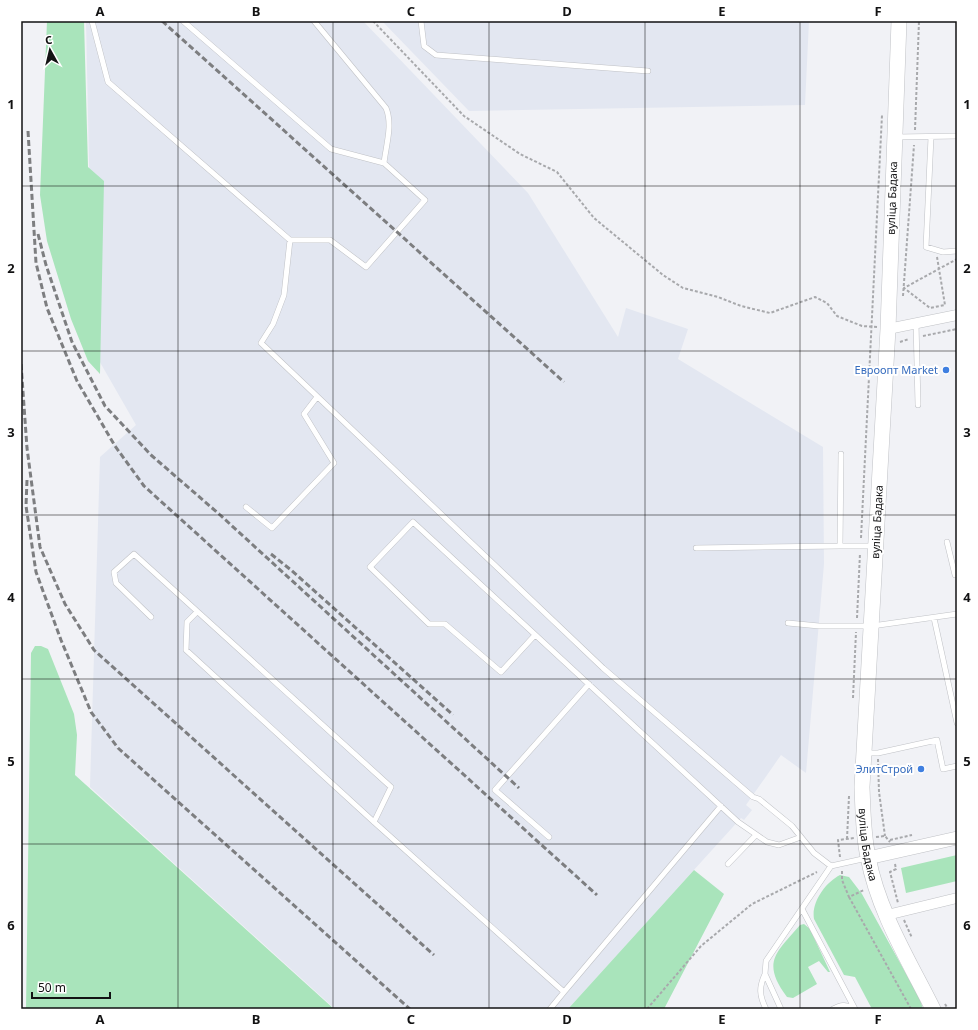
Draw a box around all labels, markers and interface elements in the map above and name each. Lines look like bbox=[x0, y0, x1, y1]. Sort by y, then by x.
text: A bbox=[96, 2, 105, 20]
text: B bbox=[252, 2, 260, 20]
text: C bbox=[407, 2, 415, 20]
text: D bbox=[562, 2, 572, 20]
text: E bbox=[718, 2, 726, 20]
text: F bbox=[874, 2, 882, 20]
north arrow bbox=[30, 30, 70, 70]
text: С bbox=[44, 32, 53, 48]
text: 1 bbox=[7, 95, 15, 113]
text: 1 bbox=[963, 95, 971, 113]
street label: вуліца Бадака bbox=[883, 161, 900, 235]
text: 2 bbox=[7, 259, 15, 277]
text: 2 bbox=[963, 259, 971, 277]
place label: Евроопт Market bbox=[855, 362, 938, 377]
marker: Евроопт Market bbox=[941, 365, 951, 375]
text: 3 bbox=[7, 423, 15, 441]
text: 3 bbox=[963, 423, 971, 441]
street label: вуліца Бадака bbox=[867, 485, 886, 559]
text: 4 bbox=[7, 588, 15, 606]
text: 4 bbox=[963, 588, 971, 606]
text: 5 bbox=[7, 752, 15, 770]
text: 5 bbox=[963, 752, 971, 770]
place label: ЭлитСтрой bbox=[855, 761, 913, 776]
marker: ЭлитСтрой bbox=[916, 764, 926, 774]
street label: вуліца Бадака bbox=[856, 808, 881, 883]
text: 6 bbox=[7, 916, 15, 934]
text: 6 bbox=[963, 916, 971, 934]
scale bar bbox=[32, 974, 110, 1000]
text: 50 m bbox=[38, 979, 66, 996]
text: A bbox=[96, 1010, 105, 1028]
text: B bbox=[252, 1010, 260, 1028]
text: C bbox=[407, 1010, 415, 1028]
text: D bbox=[562, 1010, 572, 1028]
text: E bbox=[718, 1010, 726, 1028]
text: F bbox=[874, 1010, 882, 1028]

